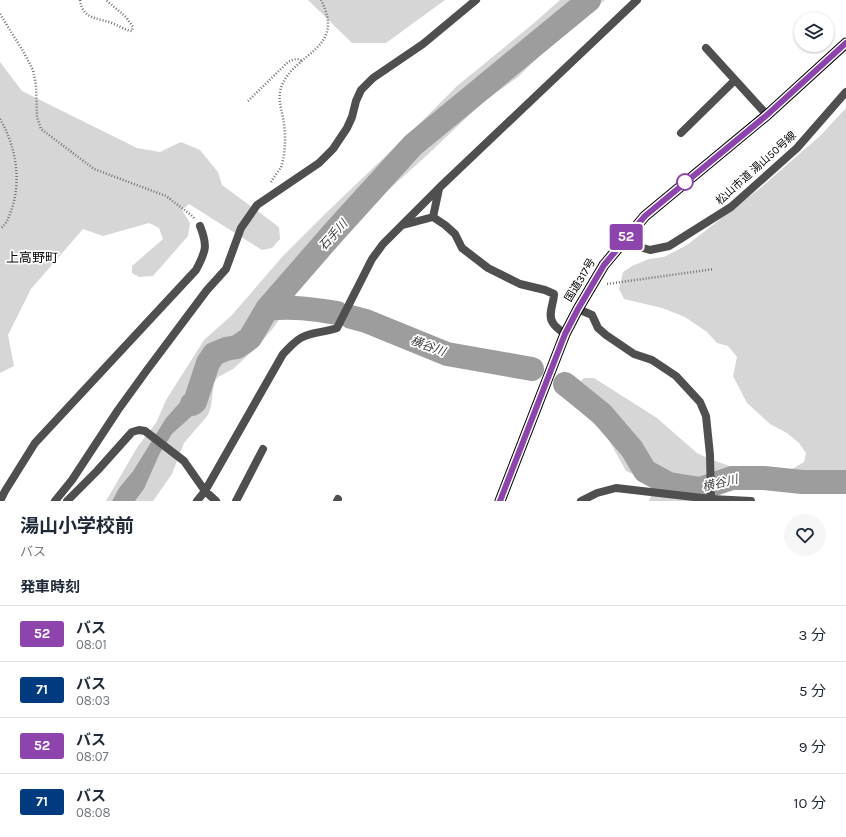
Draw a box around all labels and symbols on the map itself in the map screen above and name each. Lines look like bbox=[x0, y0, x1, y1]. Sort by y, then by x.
street label: 松山市道 湯山50号線 bbox=[713, 129, 799, 207]
unlabelled marker bbox=[676, 173, 694, 191]
water label: 石手川 bbox=[316, 215, 352, 253]
line badge: 52 bbox=[608, 224, 644, 250]
district label: 上高野町 bbox=[6, 250, 58, 265]
street label: 国道317号 bbox=[562, 256, 598, 304]
water label: 横谷川 bbox=[409, 333, 449, 359]
water label: 横谷川 bbox=[701, 472, 741, 494]

